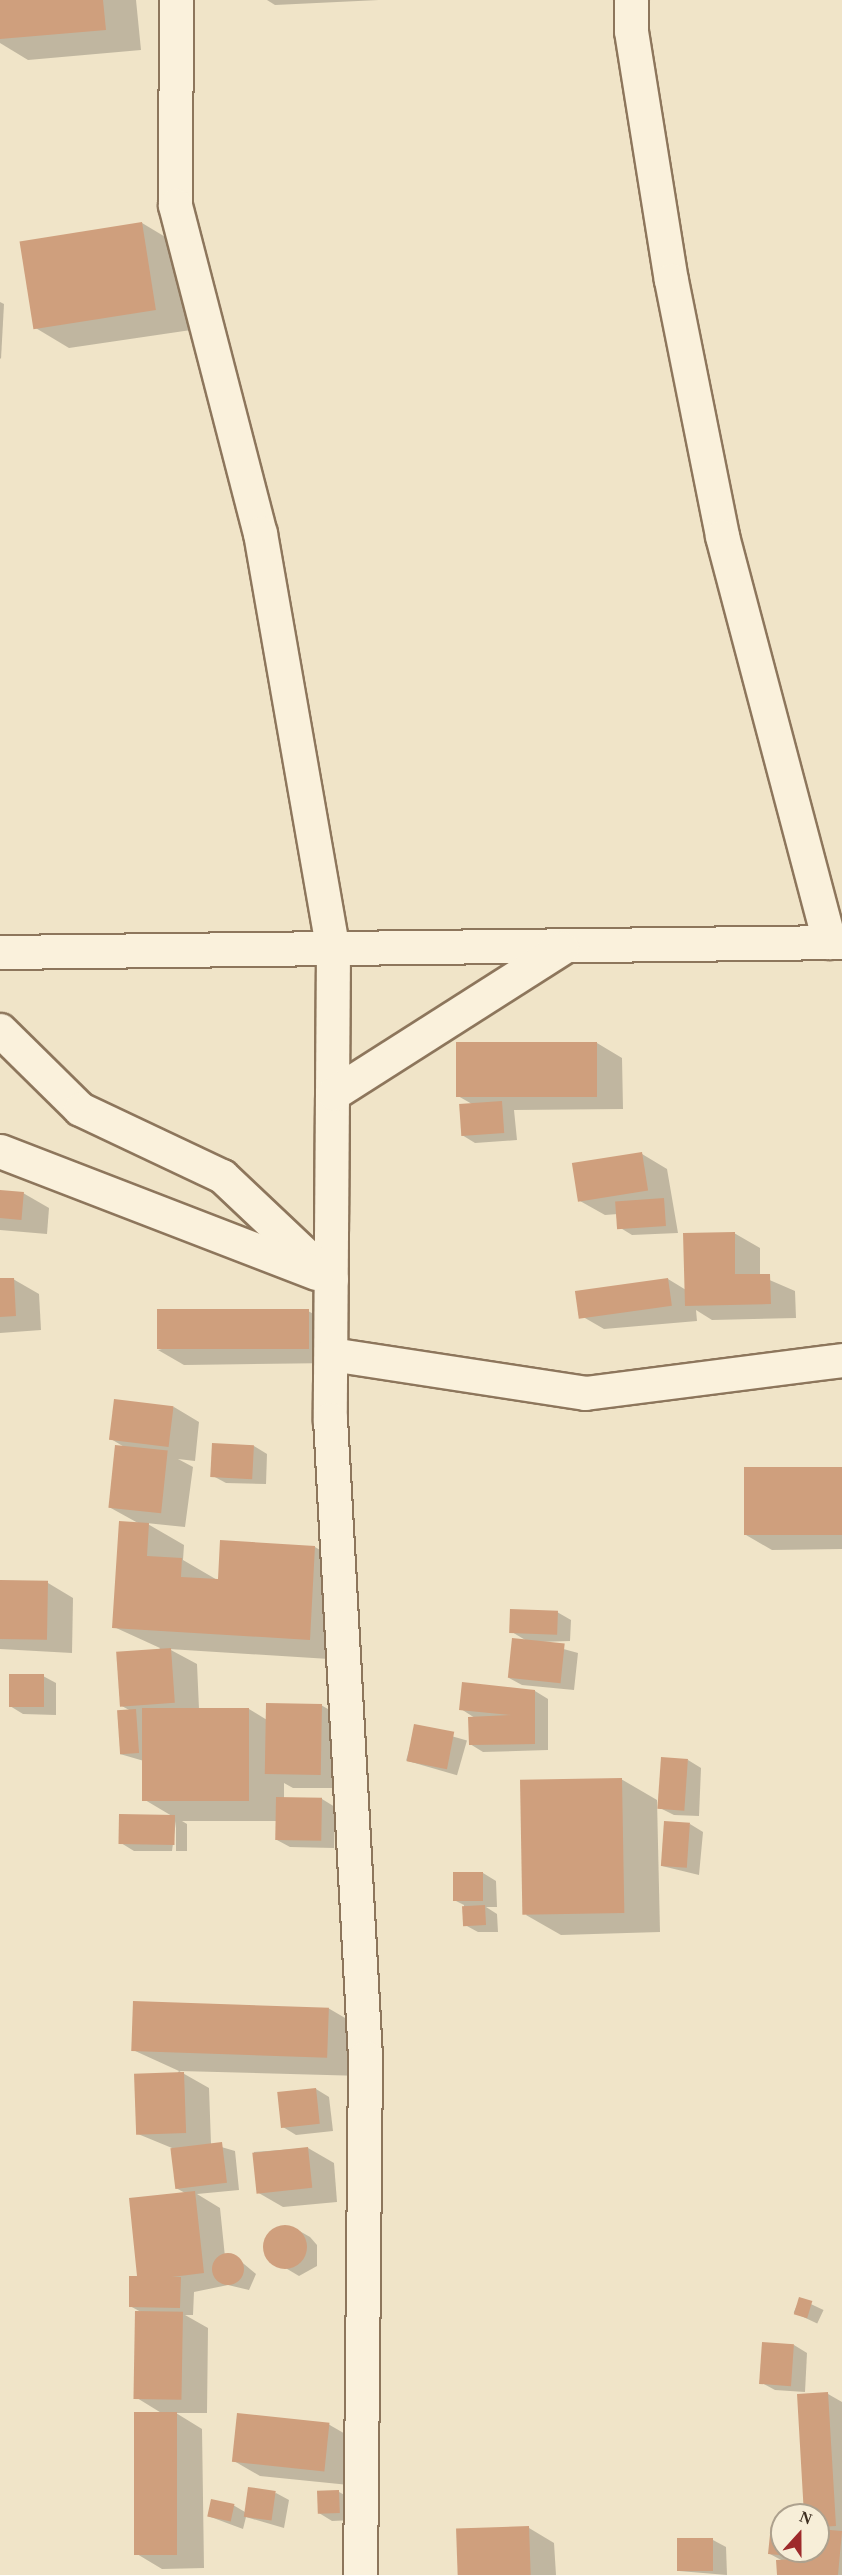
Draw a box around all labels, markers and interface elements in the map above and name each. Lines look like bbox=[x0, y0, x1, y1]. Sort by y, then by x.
north arrow bbox=[770, 2503, 830, 2563]
text: N bbox=[797, 2508, 814, 2528]

